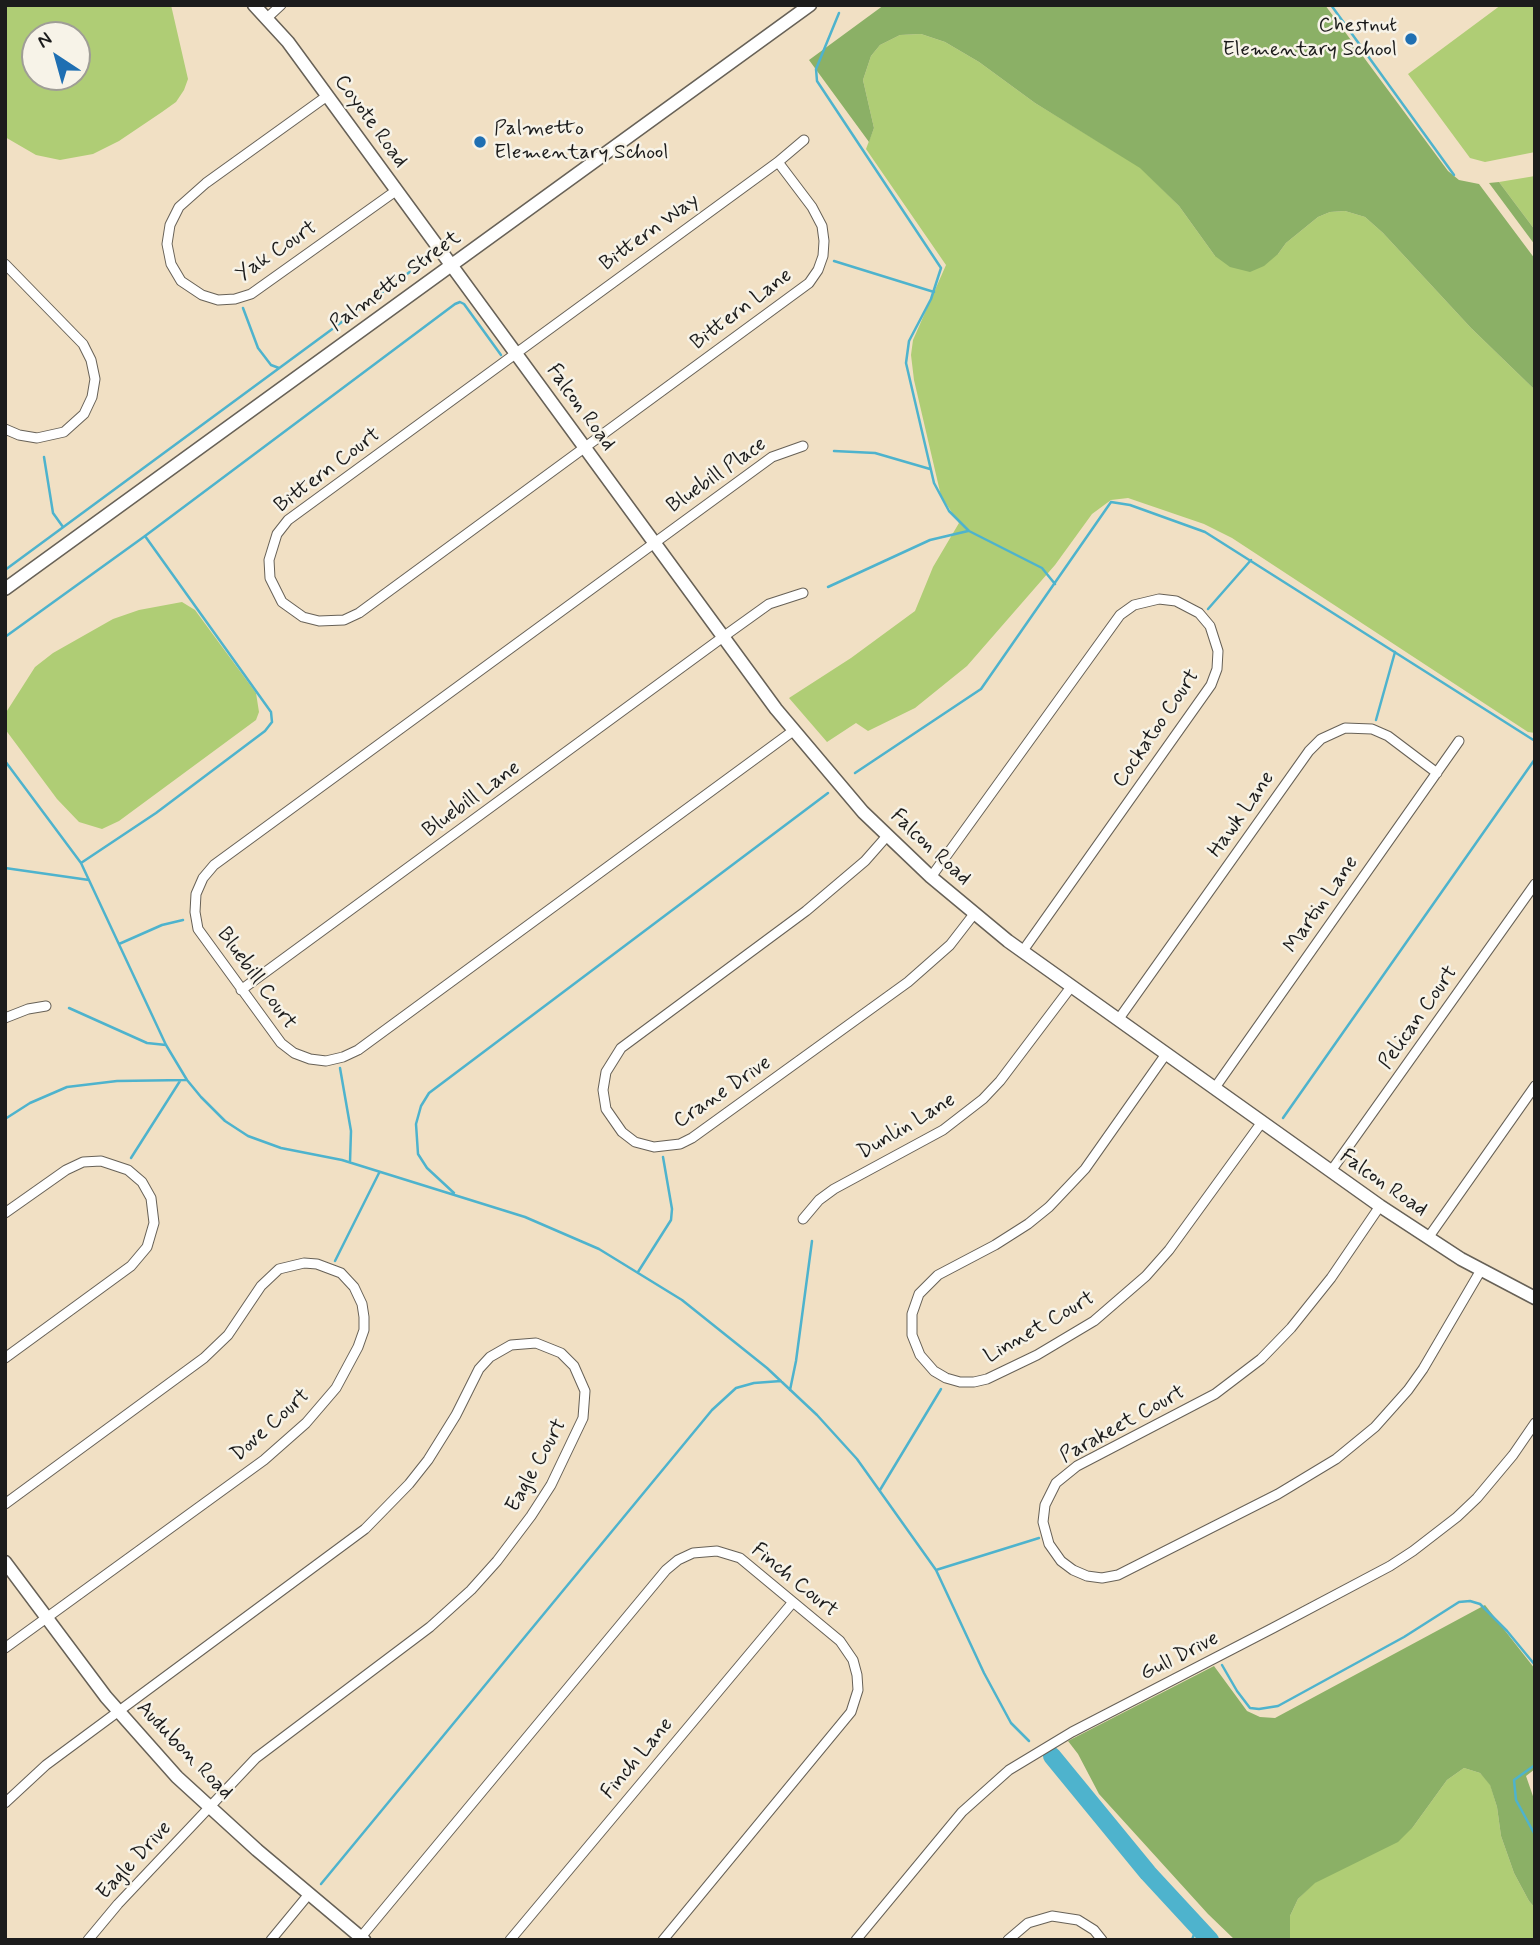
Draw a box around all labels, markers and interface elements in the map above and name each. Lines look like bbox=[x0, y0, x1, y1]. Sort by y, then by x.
place label: Chestnut Elementary School bbox=[1222, 14, 1397, 64]
north arrow bbox=[21, 21, 91, 91]
text: N bbox=[32, 26, 57, 54]
marker: Chestnut Elementary School bbox=[1403, 31, 1419, 47]
street label: Coyote Road bbox=[328, 71, 412, 173]
place label: Palmetto Elementary School bbox=[494, 117, 669, 167]
marker: Palmetto Elementary School bbox=[472, 134, 488, 150]
street label: Bittern Way bbox=[596, 189, 704, 277]
street label: Yak Court bbox=[232, 216, 322, 288]
street label: Palmetto Street bbox=[326, 226, 466, 338]
street label: Bittern Lane bbox=[686, 264, 798, 356]
street label: Falcon Road bbox=[540, 360, 620, 456]
street label: Bittern Court bbox=[270, 423, 386, 519]
street label: Bluebill Place bbox=[662, 432, 772, 520]
street label: Cockatoo Court bbox=[1108, 665, 1206, 793]
street label: Bluebill Lane bbox=[418, 756, 526, 844]
street label: Hawk Lane bbox=[1203, 767, 1281, 863]
street label: Falcon Road bbox=[884, 804, 976, 892]
street label: Martin Lane bbox=[1279, 852, 1365, 958]
street label: Bluebill Court bbox=[211, 923, 301, 1035]
street label: Pelican Court bbox=[1374, 961, 1464, 1075]
street label: Crane Drive bbox=[669, 1051, 777, 1135]
street label: Dunlin Lane bbox=[853, 1088, 961, 1166]
street label: Falcon Road bbox=[1334, 1145, 1432, 1223]
street label: Linnet Court bbox=[980, 1286, 1100, 1370]
street label: Parakeet Court bbox=[1056, 1380, 1190, 1470]
street label: Dove Court bbox=[226, 1384, 316, 1468]
street label: Eagle Court bbox=[501, 1415, 573, 1517]
street label: Finch Court bbox=[746, 1538, 842, 1624]
street label: Gull Drive bbox=[1137, 1627, 1223, 1687]
street label: Audubon Road bbox=[130, 1696, 238, 1806]
street label: Finch Lane bbox=[597, 1713, 679, 1805]
street label: Eagle Drive bbox=[92, 1816, 178, 1906]

